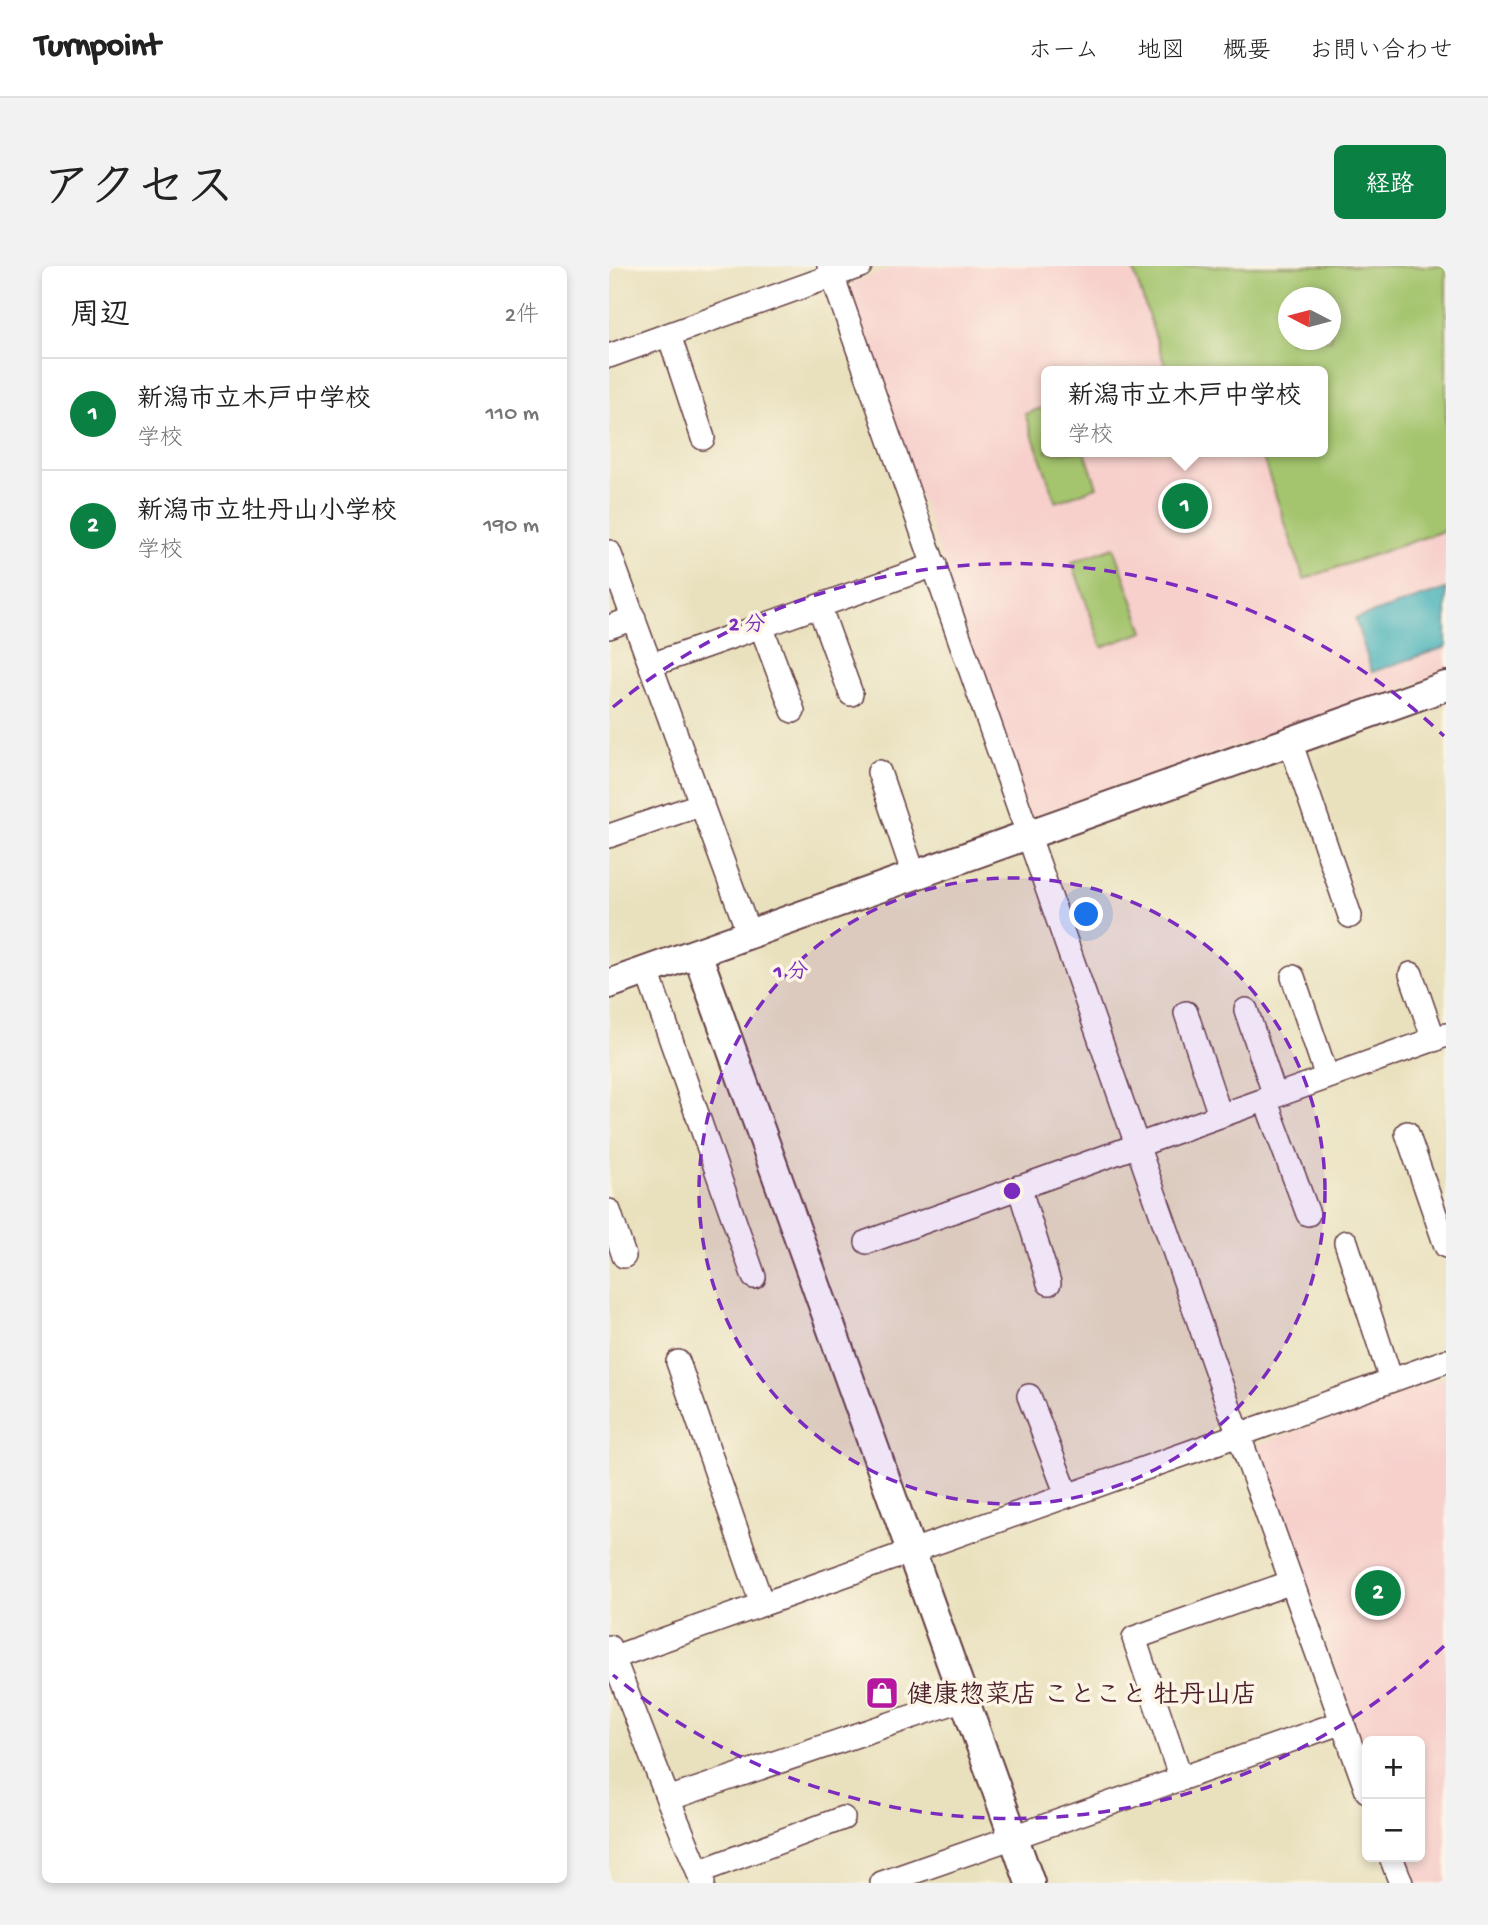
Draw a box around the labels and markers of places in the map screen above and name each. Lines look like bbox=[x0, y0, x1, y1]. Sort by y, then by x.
pin: 1 bbox=[1162, 480, 1208, 532]
centre of rings bbox=[1000, 1179, 1024, 1203]
pin: 2 bbox=[1355, 1567, 1401, 1619]
shop icon: 健康惣菜店 ことこと 牡丹山店 bbox=[863, 1674, 901, 1712]
place label: 健康惣菜店 ことこと 牡丹山店 bbox=[907, 1680, 1257, 1713]

